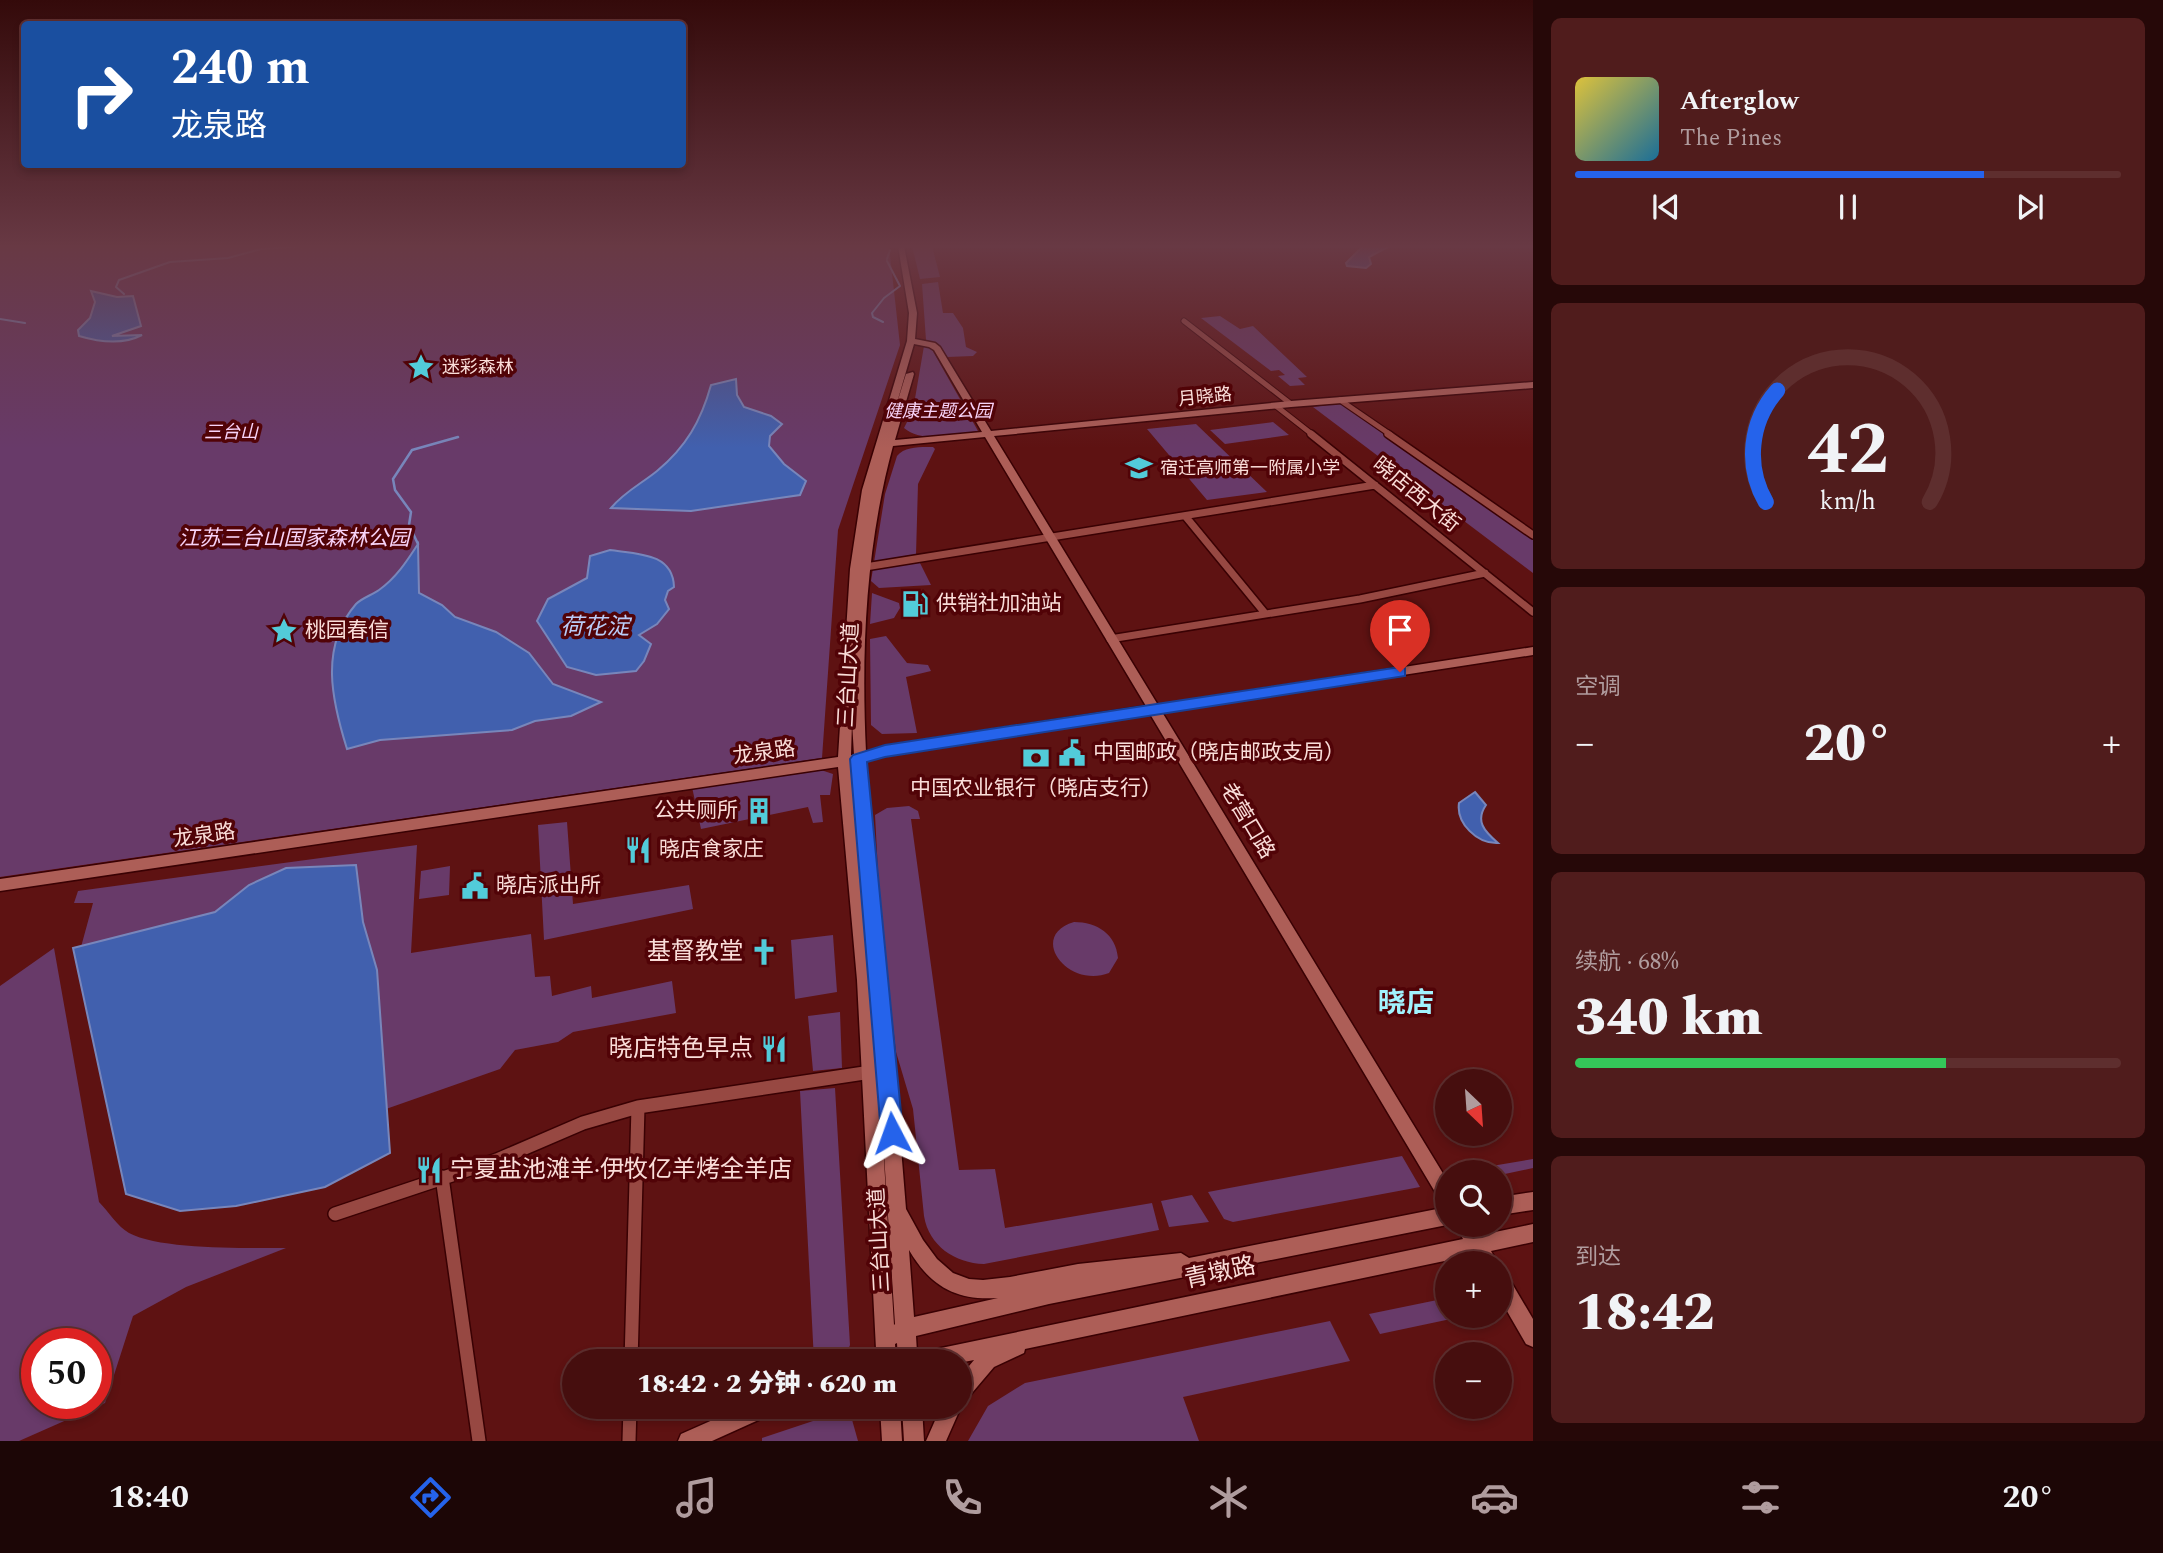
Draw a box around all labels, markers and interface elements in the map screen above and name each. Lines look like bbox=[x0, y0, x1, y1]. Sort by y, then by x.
text: 240 m bbox=[171, 31, 310, 106]
icon: right bbox=[56, 49, 147, 140]
text: Afterglow bbox=[1680, 81, 1799, 121]
text: 龙泉路 bbox=[171, 102, 267, 151]
text: The Pines bbox=[1680, 121, 1782, 156]
icon: previous bbox=[1647, 188, 1685, 226]
icon: pause bbox=[1829, 188, 1867, 226]
icon: next bbox=[2011, 188, 2049, 226]
place icon: 迷彩森林 bbox=[406, 352, 436, 382]
place label: 迷彩森林 bbox=[442, 354, 514, 381]
street label: 月晓路 bbox=[1177, 381, 1233, 413]
text: 42 bbox=[1807, 395, 1889, 506]
park label: 健康主题公园 bbox=[884, 398, 995, 425]
park label: 三台山 bbox=[204, 419, 259, 446]
street label: 晓店西大街 bbox=[1365, 450, 1467, 540]
school or university icon: 宿迁高师第一附属小学 bbox=[1124, 453, 1154, 483]
place label: 宿迁高师第一附属小学 bbox=[1160, 455, 1340, 482]
text: km/h bbox=[1820, 483, 1876, 521]
park label: 江苏三台山国家森林公园 bbox=[179, 523, 412, 555]
place label: 供销社加油站 bbox=[936, 588, 1062, 620]
fuel station icon: 供销社加油站 bbox=[900, 589, 930, 619]
pin bbox=[1370, 600, 1430, 672]
water label: 荷花淀 bbox=[561, 610, 633, 645]
icon: arrive bbox=[1381, 611, 1419, 649]
place label: 桃园春信 bbox=[305, 615, 389, 647]
place icon: 桃园春信 bbox=[269, 616, 299, 646]
street label: 三台山大道 bbox=[830, 622, 868, 728]
text: 空调 bbox=[1575, 670, 1621, 705]
text: 20° bbox=[1804, 705, 1892, 784]
text: − bbox=[1575, 715, 1594, 773]
text: + bbox=[2102, 715, 2121, 773]
street label: 龙泉路 bbox=[731, 733, 797, 773]
place label: 中国邮政（晓店邮政支局） bbox=[1093, 737, 1345, 769]
public building icon: 中国邮政（晓店邮政支局） bbox=[1057, 738, 1087, 768]
bank icon: 中国农业银行（晓店支行） bbox=[1021, 743, 1051, 773]
place label: 中国农业银行（晓店支行） bbox=[910, 773, 1162, 805]
street label: 老营口路 bbox=[1212, 777, 1282, 865]
place label: 公共厕所 bbox=[654, 795, 738, 827]
building icon: 公共厕所 bbox=[744, 796, 774, 826]
street label: 龙泉路 bbox=[171, 816, 237, 856]
place label: 晓店食家庄 bbox=[659, 834, 764, 866]
restaurant icon: 晓店食家庄 bbox=[623, 835, 653, 865]
place label: 晓店派出所 bbox=[496, 870, 601, 902]
public building icon: 晓店派出所 bbox=[460, 871, 490, 901]
place label: 基督教堂 bbox=[647, 934, 743, 970]
church icon: 基督教堂 bbox=[749, 937, 779, 967]
text: 续航 · 68% bbox=[1575, 945, 1679, 980]
text: 340 km bbox=[1575, 979, 1763, 1058]
district label: 晓店 bbox=[1378, 982, 1434, 1025]
place label: 晓店特色早点 bbox=[609, 1031, 753, 1067]
restaurant icon: 晓店特色早点 bbox=[759, 1034, 789, 1064]
north arrow bbox=[1435, 1069, 1512, 1146]
map controls bbox=[1435, 1069, 1512, 1419]
position arrow bbox=[855, 1096, 929, 1170]
place label: 宁夏盐池滩羊·伊牧亿羊烤全羊店 bbox=[450, 1152, 792, 1188]
restaurant icon: 宁夏盐池滩羊·伊牧亿羊烤全羊店 bbox=[414, 1155, 444, 1185]
button: search bbox=[1435, 1160, 1512, 1237]
street label: 三台山大道 bbox=[861, 1187, 899, 1293]
text: 到达 bbox=[1575, 1240, 1621, 1275]
street label: 青墩路 bbox=[1181, 1248, 1259, 1298]
button: + bbox=[1435, 1251, 1512, 1328]
text: 18:42 bbox=[1575, 1274, 1714, 1353]
speed limit sign: 50 bbox=[21, 1328, 112, 1419]
button: − bbox=[1435, 1342, 1512, 1419]
text: 18:42 · 2 分钟 · 620 m bbox=[637, 1364, 897, 1404]
text: 18:40 bbox=[109, 1473, 189, 1522]
icon: directions bbox=[406, 1473, 455, 1522]
icon: music bbox=[672, 1473, 721, 1522]
icon: phone bbox=[938, 1473, 987, 1522]
icon: climate bbox=[1204, 1473, 1253, 1522]
icon: car bbox=[1470, 1473, 1519, 1522]
icon: filters bbox=[1736, 1473, 1785, 1522]
text: 20° bbox=[2002, 1473, 2054, 1522]

